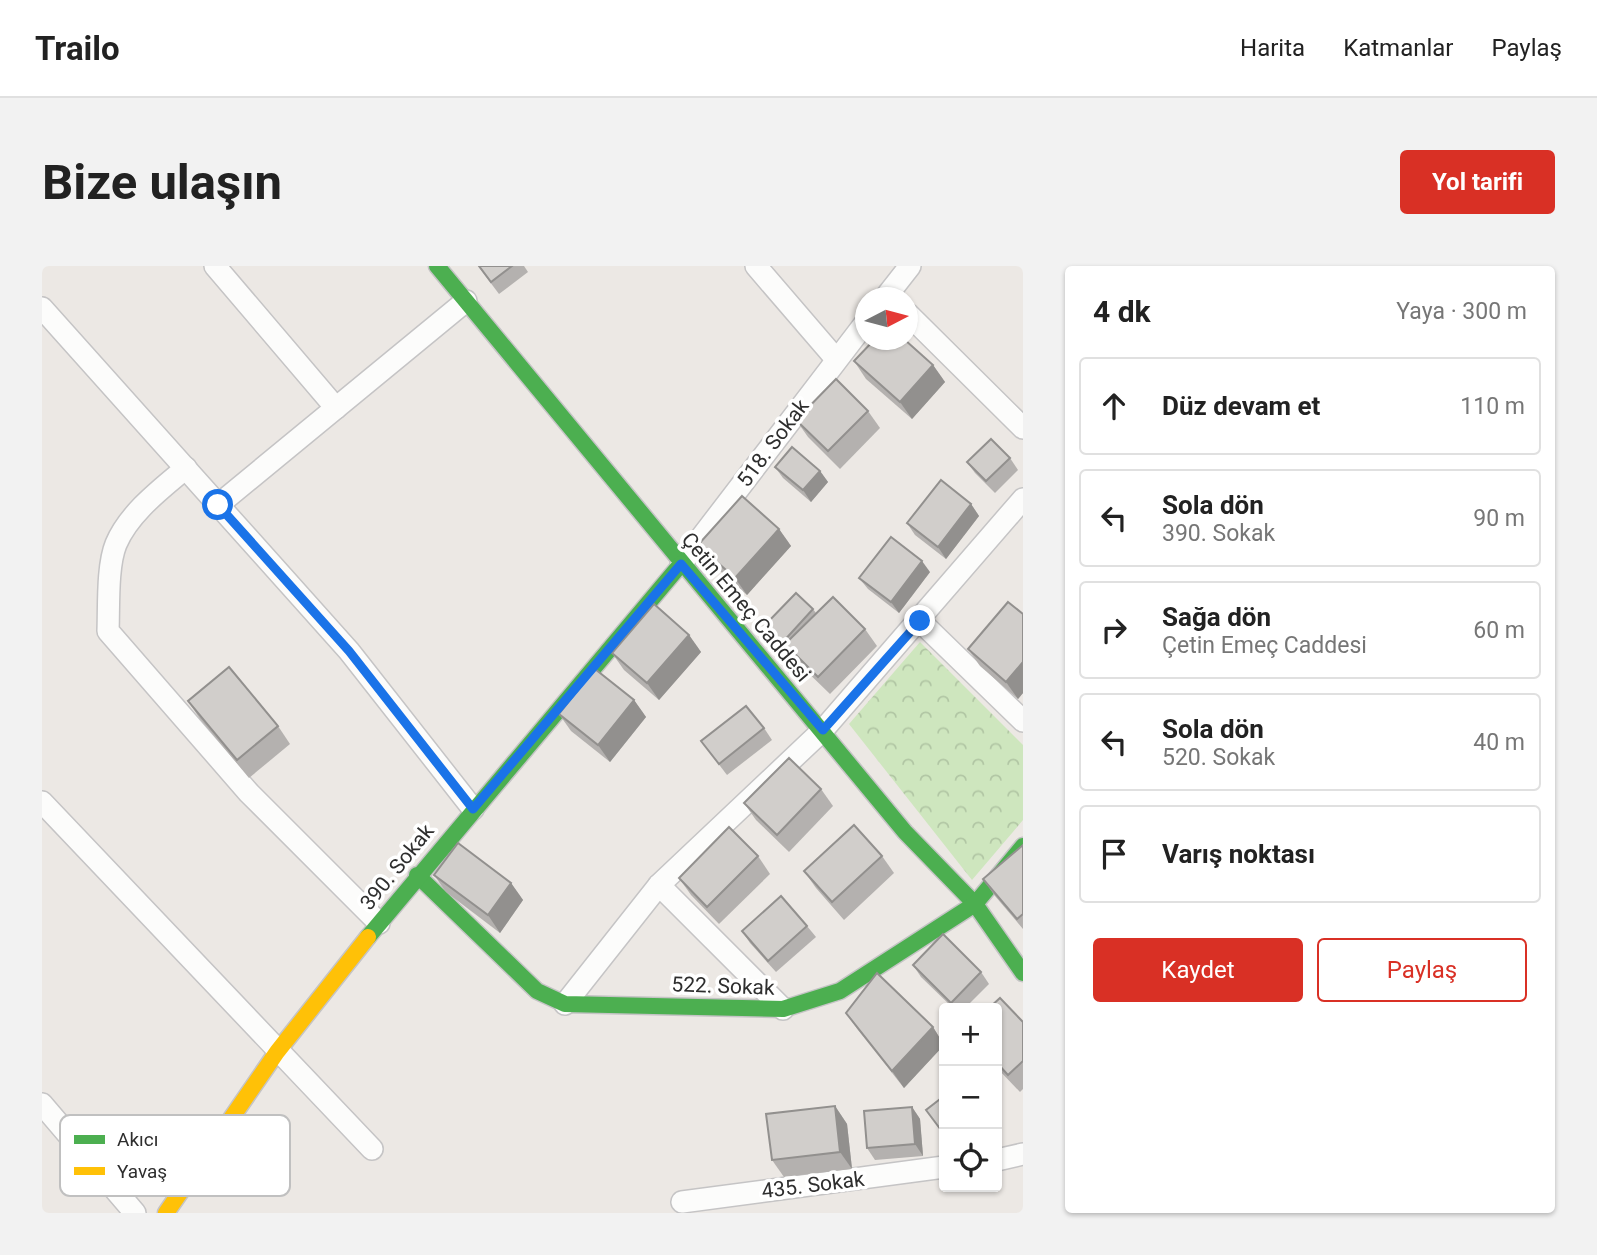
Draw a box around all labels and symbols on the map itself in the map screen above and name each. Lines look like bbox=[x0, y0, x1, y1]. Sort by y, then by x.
north arrow bbox=[855, 287, 918, 350]
street label: 518. Sokak bbox=[732, 394, 814, 491]
route start bbox=[202, 489, 233, 520]
street label: Çetin Emeç Caddesi bbox=[677, 528, 815, 686]
route end bbox=[904, 605, 935, 636]
street label: 390. Sokak bbox=[355, 819, 439, 915]
street label: 522. Sokak bbox=[671, 972, 775, 1000]
legend bbox=[60, 1115, 290, 1196]
text: Akıcı bbox=[117, 1128, 158, 1151]
text: Yavaş bbox=[117, 1160, 167, 1183]
street label: 435. Sokak bbox=[760, 1167, 866, 1203]

